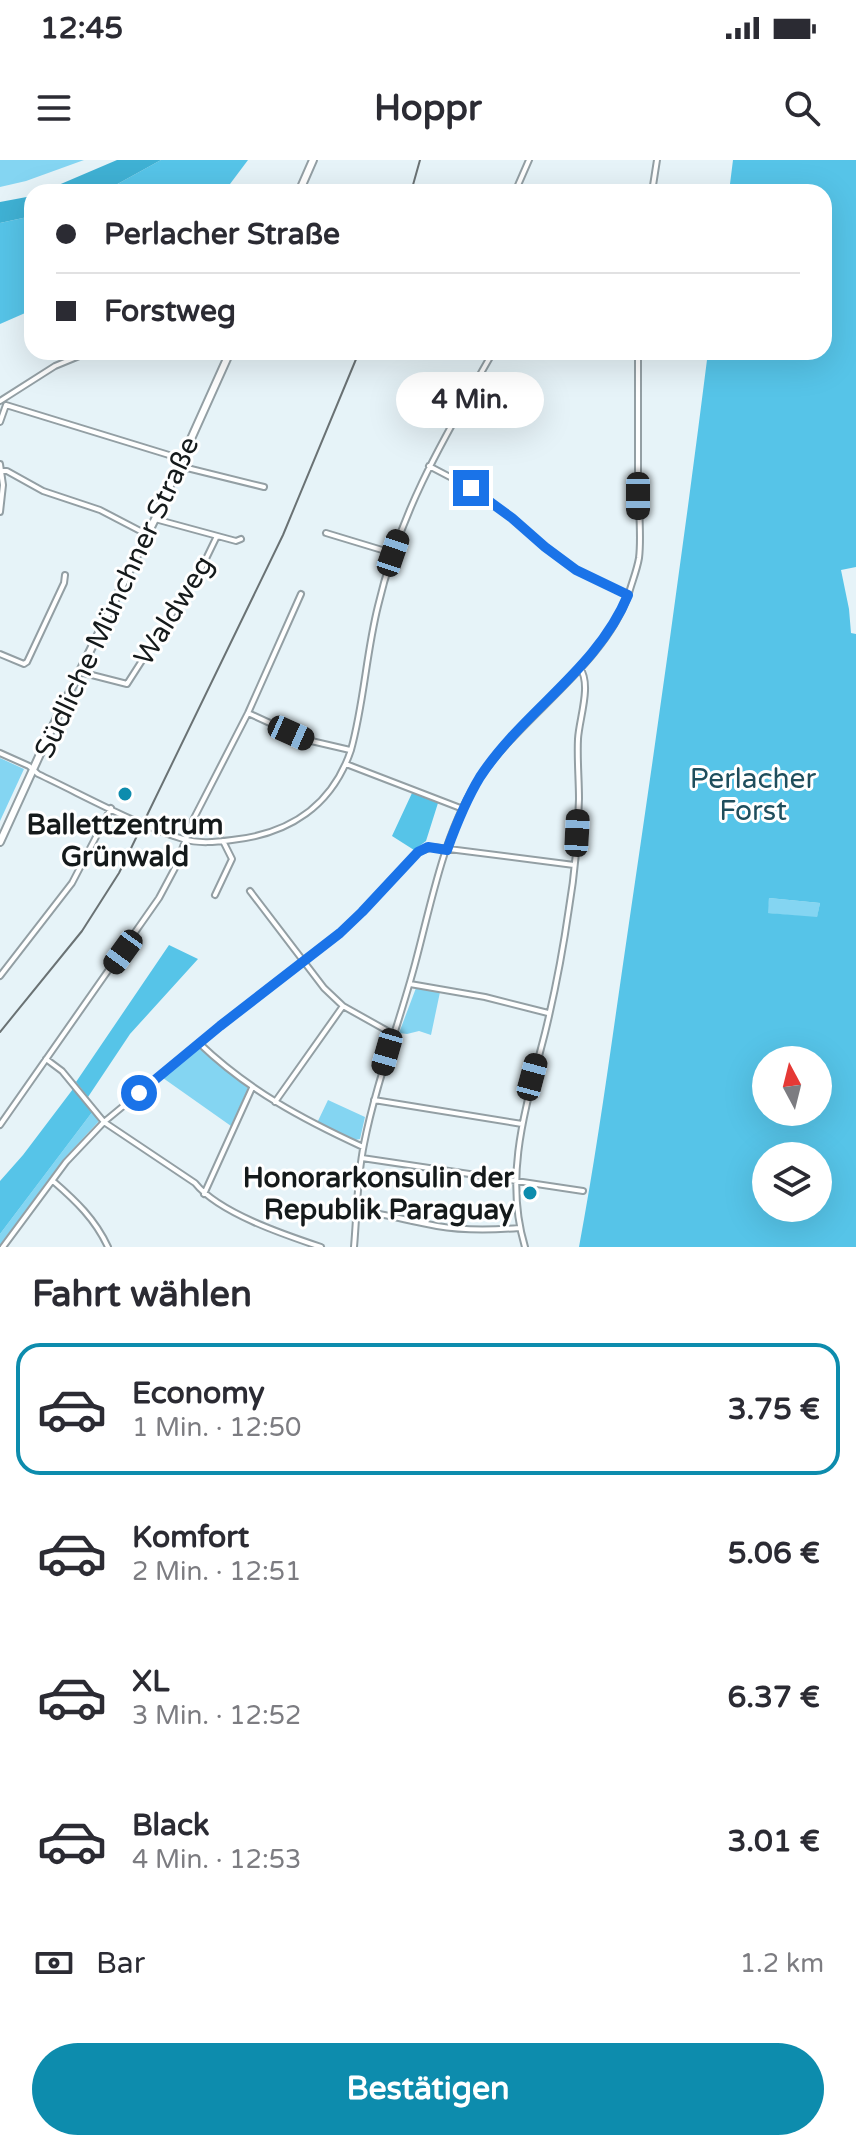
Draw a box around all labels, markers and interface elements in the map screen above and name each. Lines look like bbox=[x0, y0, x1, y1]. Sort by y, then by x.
text: 12:45 bbox=[40, 10, 123, 47]
icon: menu bbox=[32, 86, 76, 130]
icon: search bbox=[780, 86, 824, 130]
text: Hoppr bbox=[374, 87, 482, 130]
text: Perlacher Straße bbox=[104, 216, 340, 253]
text: Forstweg bbox=[104, 293, 236, 330]
callout: 4 Min. bbox=[397, 372, 545, 428]
text: 4 Min. bbox=[431, 384, 509, 415]
street label: Südliche Münchner Straße bbox=[27, 431, 207, 764]
route end bbox=[453, 470, 489, 506]
car bbox=[626, 472, 650, 520]
car bbox=[374, 526, 412, 580]
street label: Waldweg bbox=[127, 549, 221, 672]
car bbox=[264, 712, 318, 754]
park label: Perlacher Forst bbox=[690, 762, 816, 828]
marker: Ballettzentrum Grünwald bbox=[116, 785, 134, 803]
place label: Ballettzentrum Grünwald bbox=[26, 808, 224, 874]
car bbox=[564, 808, 590, 858]
car bbox=[99, 926, 147, 978]
car bbox=[369, 1026, 405, 1078]
north arrow bbox=[752, 1046, 832, 1126]
map controls bbox=[752, 1046, 832, 1222]
car bbox=[514, 1051, 550, 1103]
route start bbox=[121, 1075, 157, 1111]
button: layers bbox=[752, 1142, 832, 1222]
place label: Honorarkonsulin der Republik Paraguay bbox=[243, 1161, 515, 1227]
marker: Honorarkonsulin der Republik Paraguay bbox=[521, 1184, 539, 1202]
text: Fahrt wählen bbox=[32, 1273, 252, 1316]
icon: car bbox=[36, 1373, 108, 1445]
text: Economy bbox=[132, 1375, 265, 1412]
text: 3.75 € bbox=[728, 1391, 820, 1428]
text: 1 Min. · 12:50 bbox=[132, 1412, 301, 1443]
icon: car bbox=[36, 1517, 108, 1589]
text: Komfort bbox=[132, 1519, 249, 1556]
text: 5.06 € bbox=[728, 1535, 820, 1572]
text: 2 Min. · 12:51 bbox=[132, 1556, 301, 1587]
icon: car bbox=[36, 1661, 108, 1733]
text: XL bbox=[132, 1663, 169, 1700]
text: 6.37 € bbox=[727, 1679, 820, 1716]
text: 3 Min. · 12:52 bbox=[132, 1700, 301, 1731]
icon: car bbox=[36, 1805, 108, 1877]
text: Black bbox=[132, 1807, 209, 1844]
text: 3.01 € bbox=[727, 1823, 820, 1860]
text: 4 Min. · 12:53 bbox=[132, 1844, 301, 1875]
icon: cash bbox=[32, 1941, 76, 1985]
text: Bar bbox=[96, 1945, 145, 1982]
text: 1.2 km bbox=[740, 1948, 824, 1979]
button: Bestätigen bbox=[32, 2043, 824, 2135]

